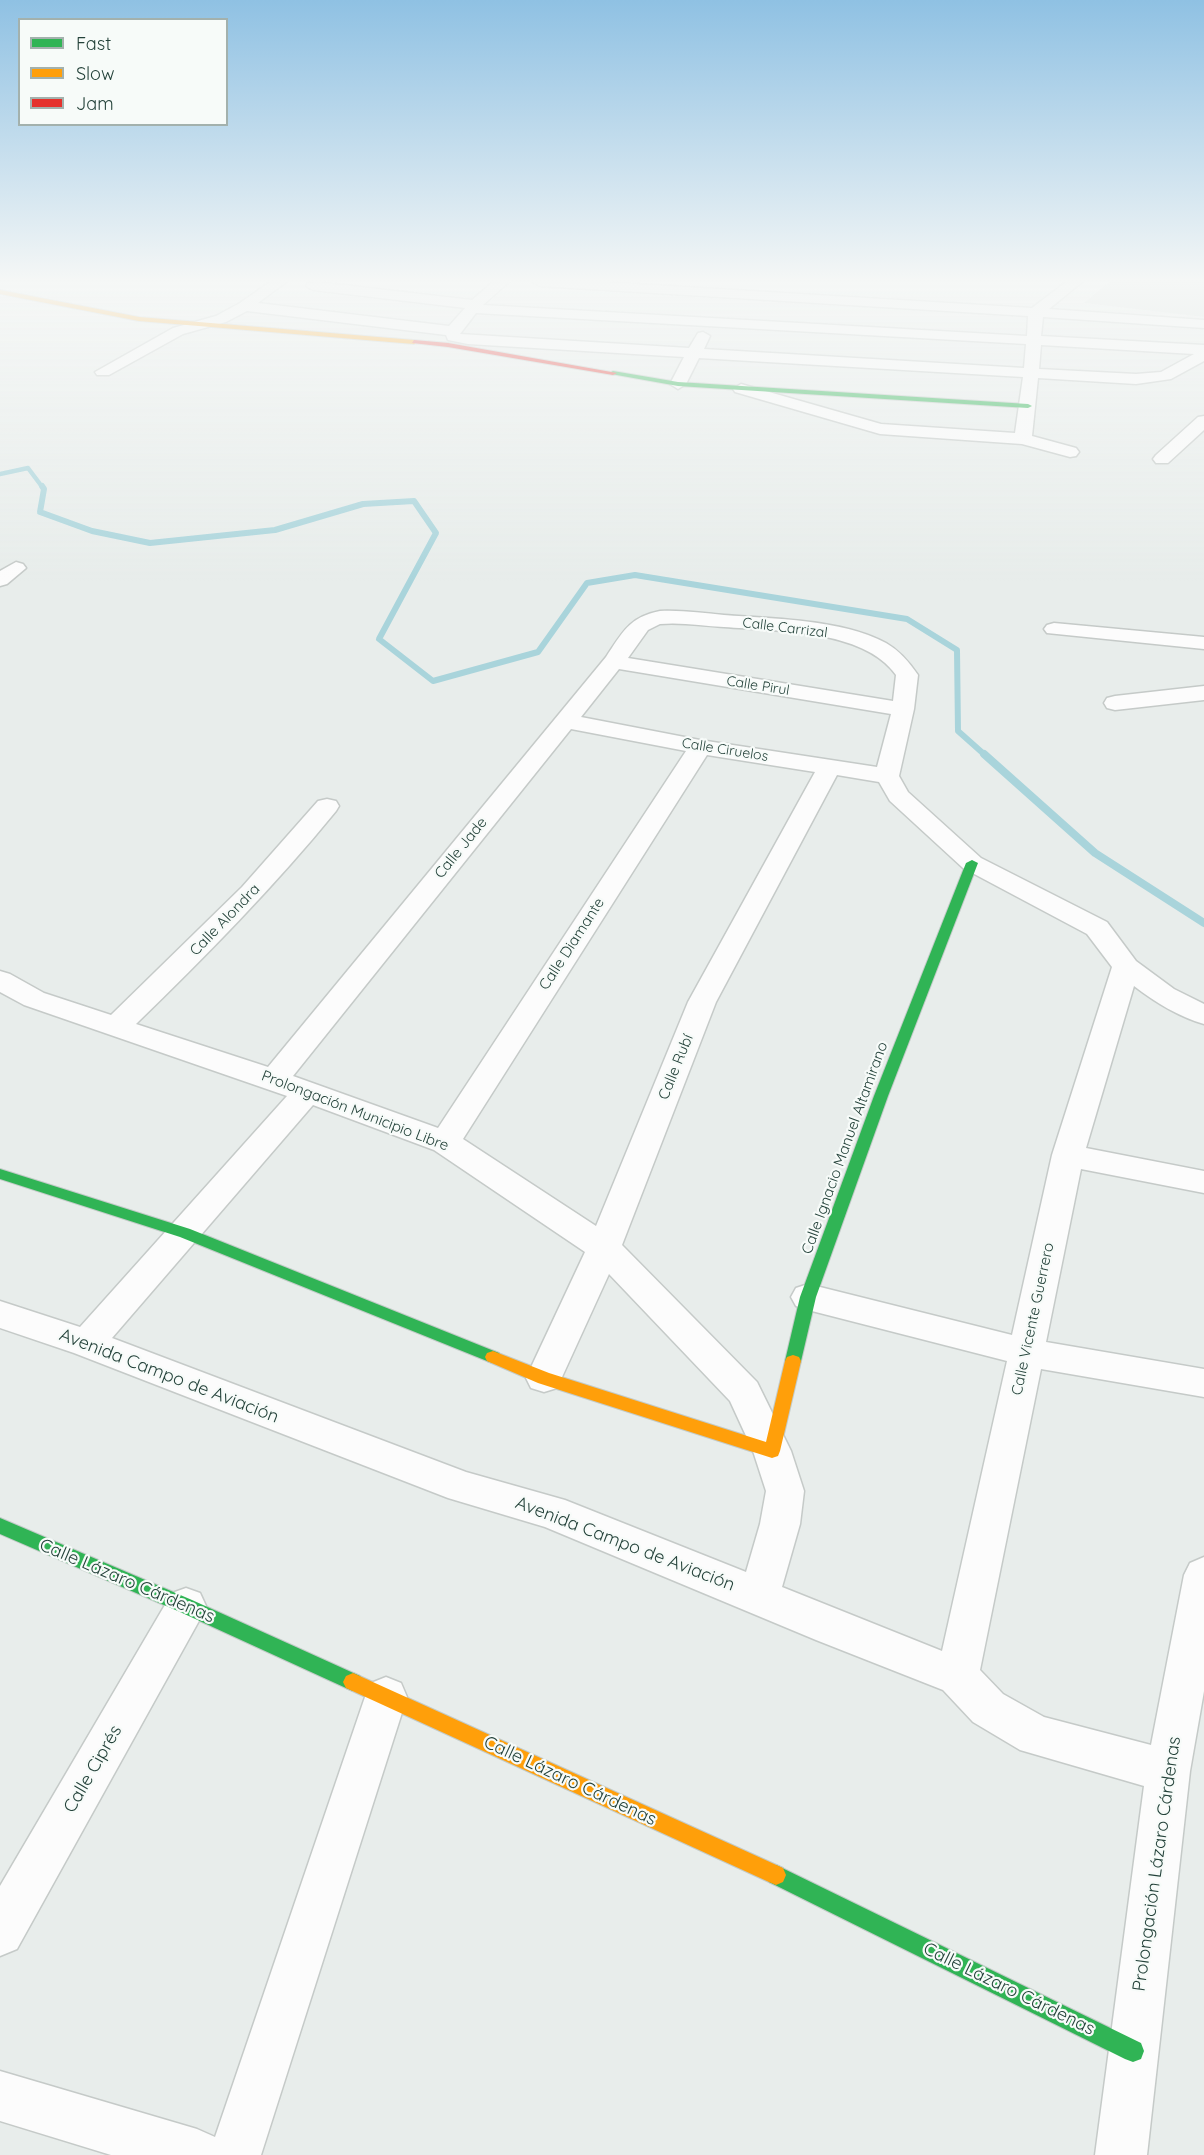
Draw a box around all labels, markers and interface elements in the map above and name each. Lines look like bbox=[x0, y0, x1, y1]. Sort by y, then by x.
legend bbox=[18, 18, 228, 126]
text: Fast bbox=[76, 32, 111, 55]
text: Slow bbox=[76, 62, 114, 85]
text: Jam bbox=[76, 92, 114, 115]
street label: Calle Carrizal bbox=[742, 614, 828, 642]
street label: Calle Pirul bbox=[725, 673, 791, 699]
street label: Calle Ciruelos bbox=[681, 735, 769, 765]
street label: Calle Jade bbox=[431, 814, 491, 882]
street label: Calle Alondra bbox=[186, 880, 264, 960]
street label: Calle Diamante bbox=[536, 895, 608, 993]
street label: Calle Rubí bbox=[655, 1032, 697, 1102]
street label: Calle Ignacio Manuel Altamirano bbox=[798, 1039, 892, 1257]
street label: Prolongación Municipio Libre bbox=[259, 1067, 451, 1155]
street label: Calle Vicente Guerrero bbox=[1008, 1241, 1058, 1397]
street label: Avenida Campo de Aviación bbox=[56, 1324, 282, 1428]
street label: Avenida Campo de Aviación bbox=[512, 1492, 738, 1596]
street label: Calle Lázaro Cárdenas bbox=[36, 1534, 218, 1628]
street label: Calle Ciprés bbox=[59, 1721, 127, 1817]
street label: Calle Lázaro Cárdenas bbox=[480, 1731, 660, 1831]
street label: Prolongación Lázaro Cárdenas bbox=[1128, 1735, 1186, 1993]
street label: Calle Lázaro Cárdenas bbox=[920, 1938, 1098, 2040]

